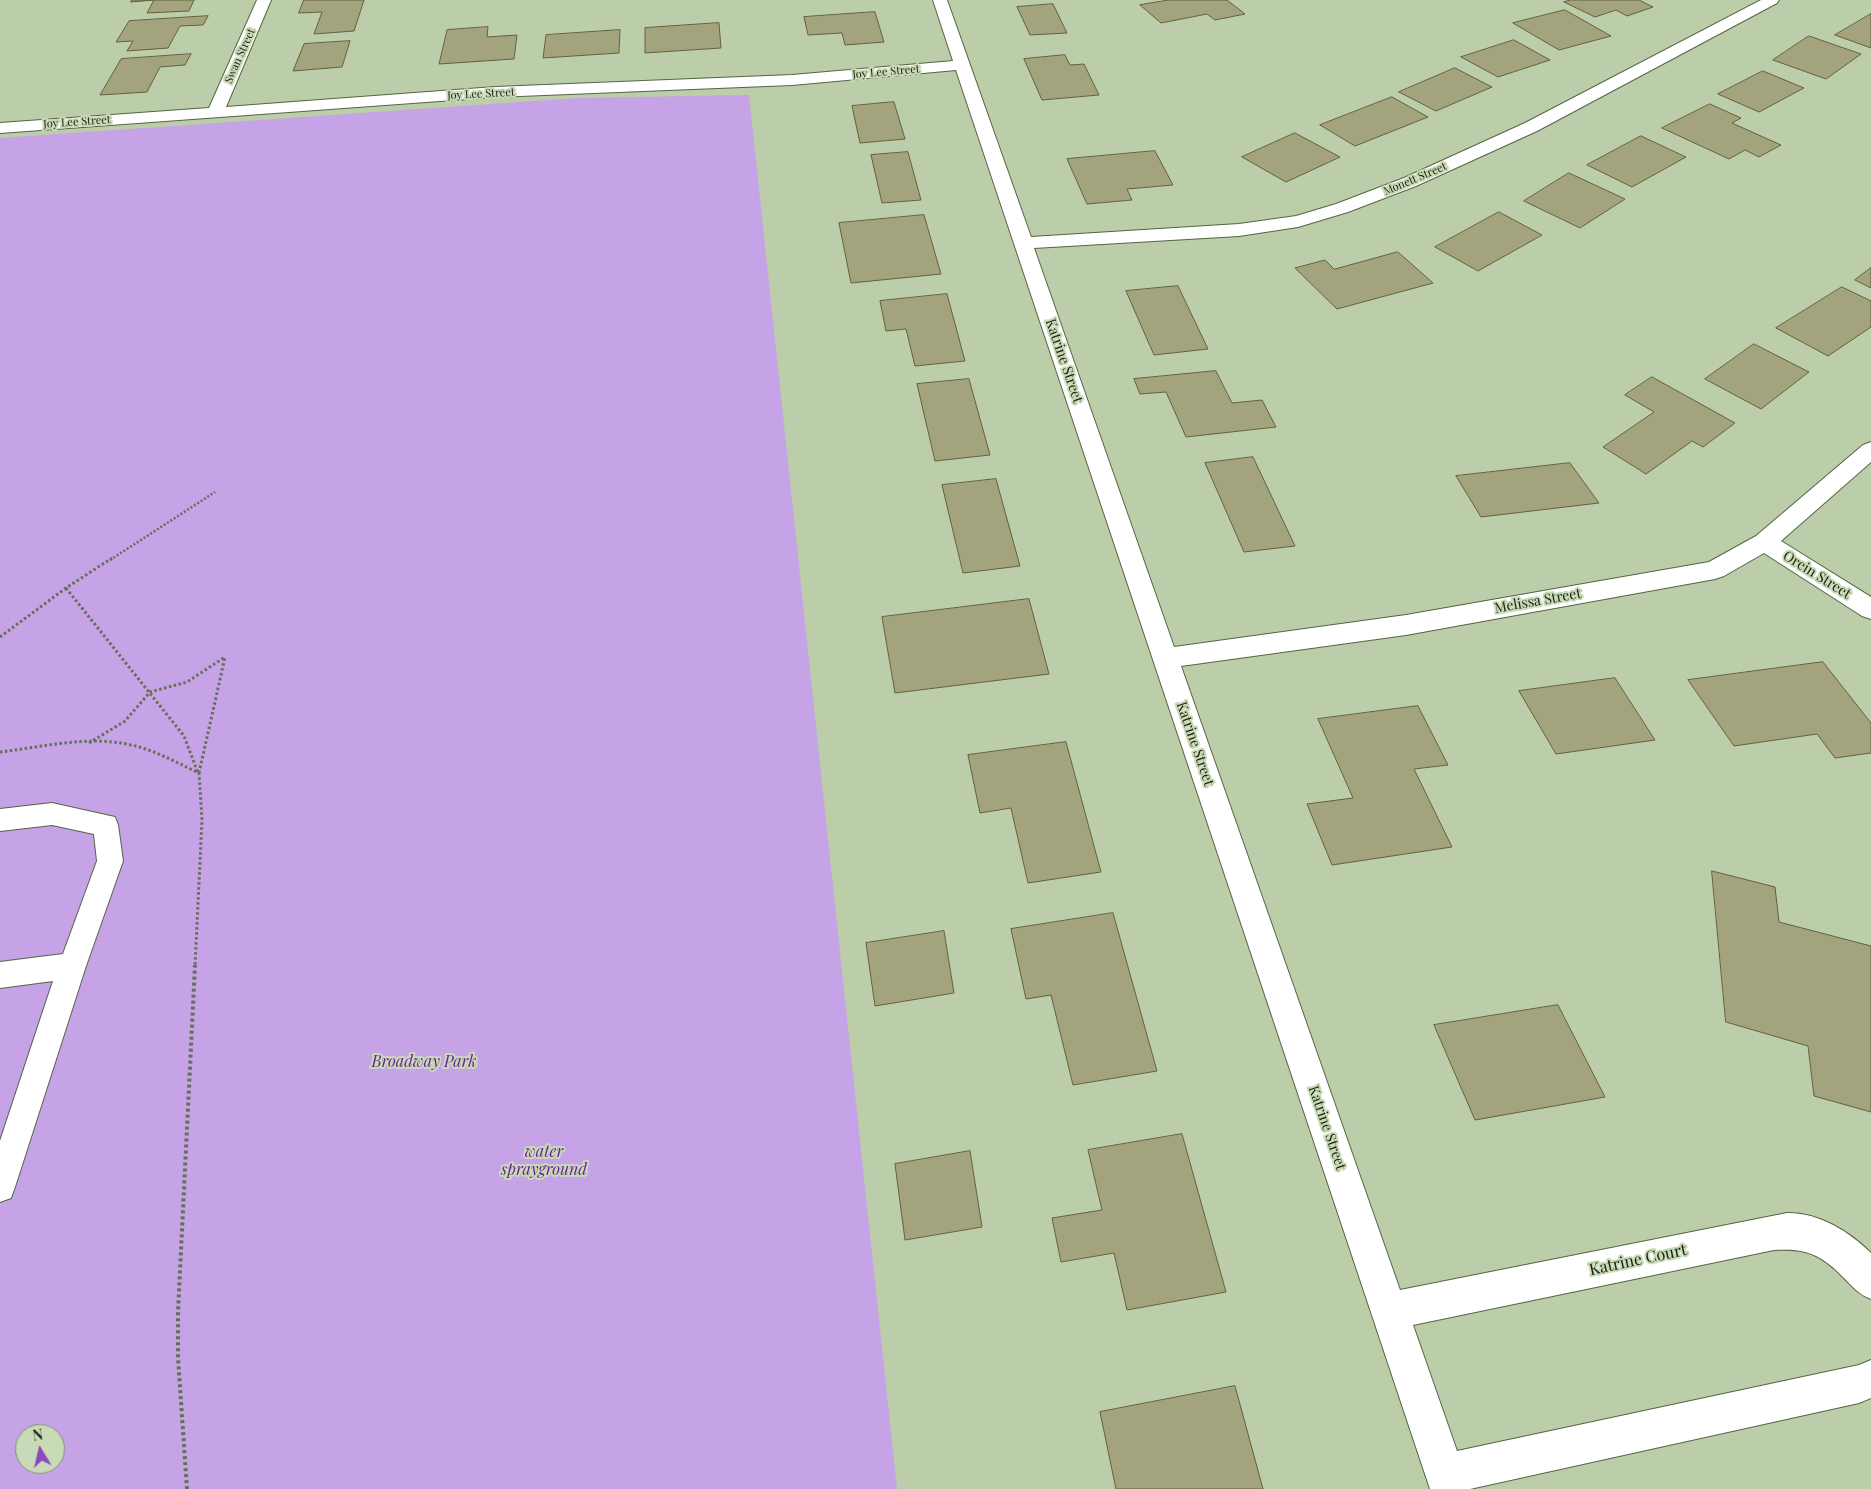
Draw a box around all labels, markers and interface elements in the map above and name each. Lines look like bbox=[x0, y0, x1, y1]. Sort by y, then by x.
street label: Swan Street bbox=[222, 27, 258, 85]
street label: Joy Lee Street bbox=[852, 62, 920, 82]
street label: Joy Lee Street bbox=[447, 86, 515, 102]
street label: Joy Lee Street bbox=[43, 113, 111, 131]
street label: Monett Street bbox=[1382, 160, 1448, 198]
street label: Katrine Street bbox=[1042, 317, 1086, 405]
street label: Orein Street bbox=[1780, 547, 1854, 603]
street label: Melissa Street bbox=[1493, 585, 1583, 617]
street label: Katrine Street bbox=[1173, 700, 1217, 788]
park label: Broadway Park bbox=[371, 1052, 477, 1072]
street label: Katrine Street bbox=[1305, 1084, 1349, 1172]
park label: water sprayground bbox=[501, 1142, 587, 1180]
street label: Katrine Court bbox=[1587, 1240, 1689, 1280]
north arrow bbox=[15, 1424, 65, 1474]
text: N bbox=[31, 1425, 44, 1445]

